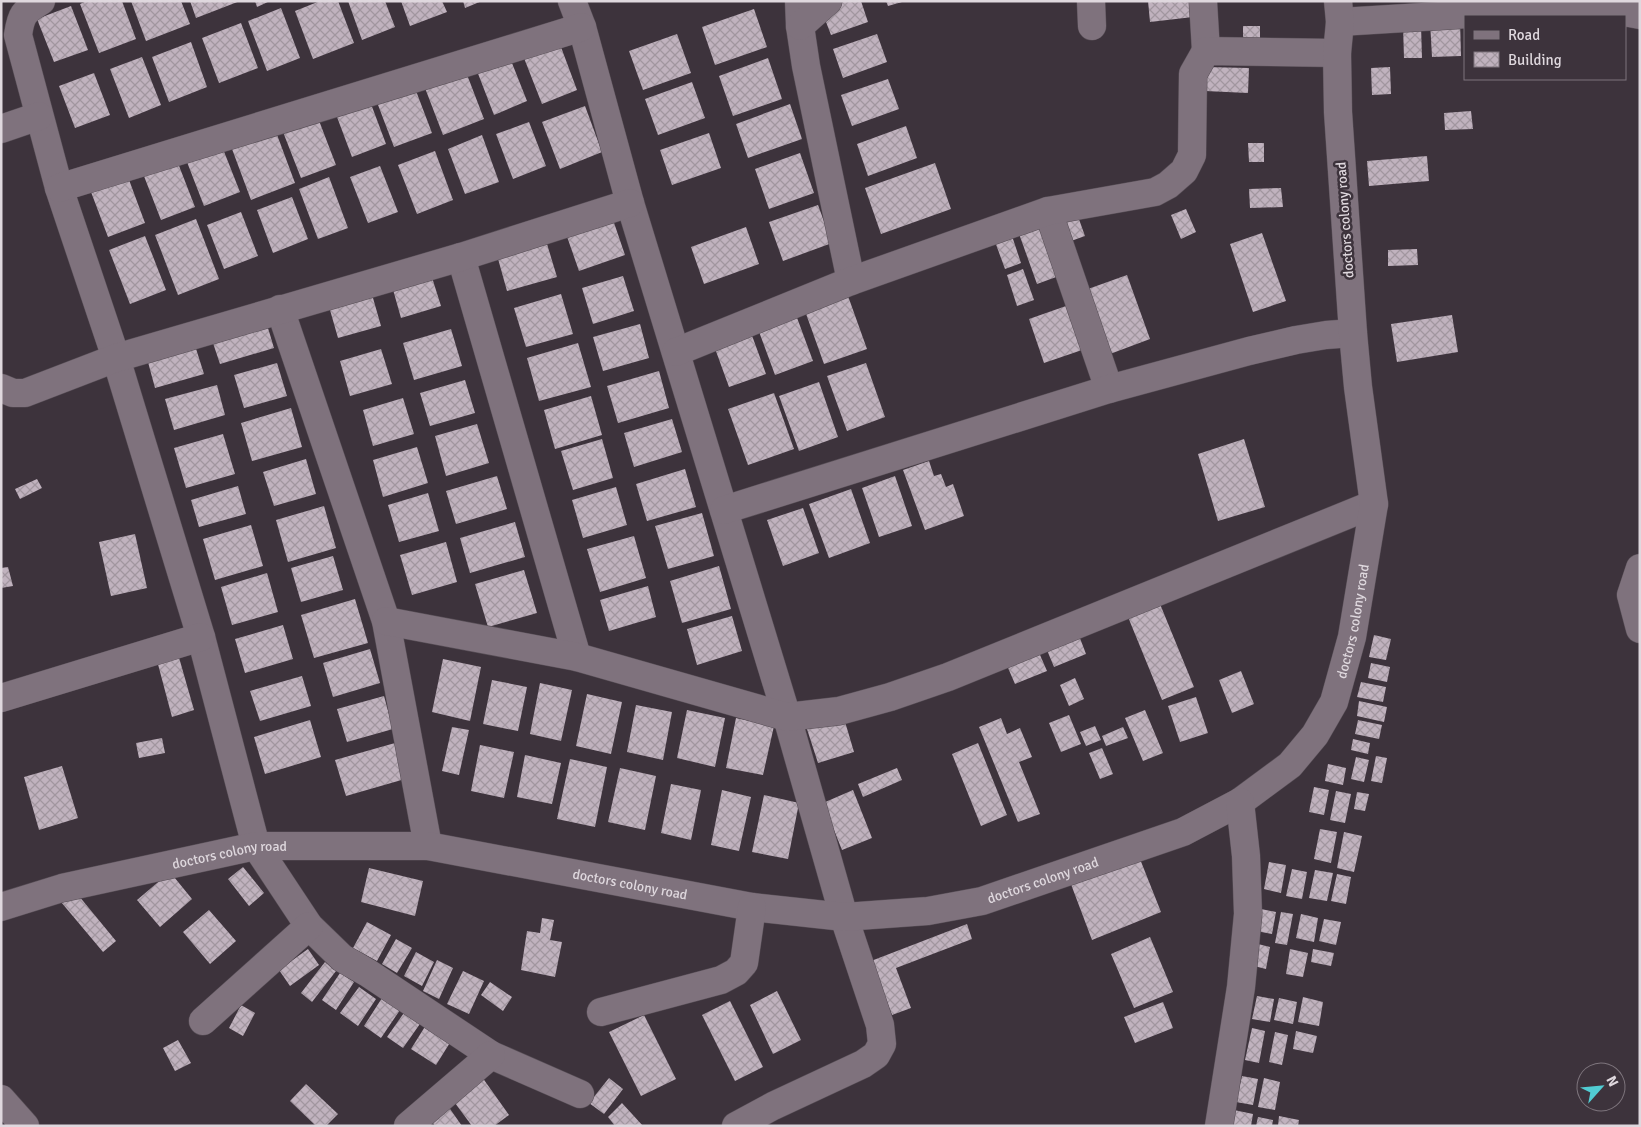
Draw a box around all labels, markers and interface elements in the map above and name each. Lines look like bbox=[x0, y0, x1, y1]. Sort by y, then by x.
legend bbox=[1464, 15, 1626, 80]
text: Road bbox=[1508, 26, 1540, 44]
text: Building bbox=[1508, 51, 1562, 69]
street label: doctors colony road bbox=[1332, 161, 1358, 279]
street label: doctors colony road bbox=[1332, 563, 1372, 680]
street label: doctors colony road bbox=[170, 837, 287, 872]
street label: doctors colony road bbox=[985, 853, 1101, 907]
street label: doctors colony road bbox=[571, 865, 689, 903]
north arrow bbox=[1576, 1062, 1626, 1112]
text: N bbox=[1602, 1073, 1622, 1090]

